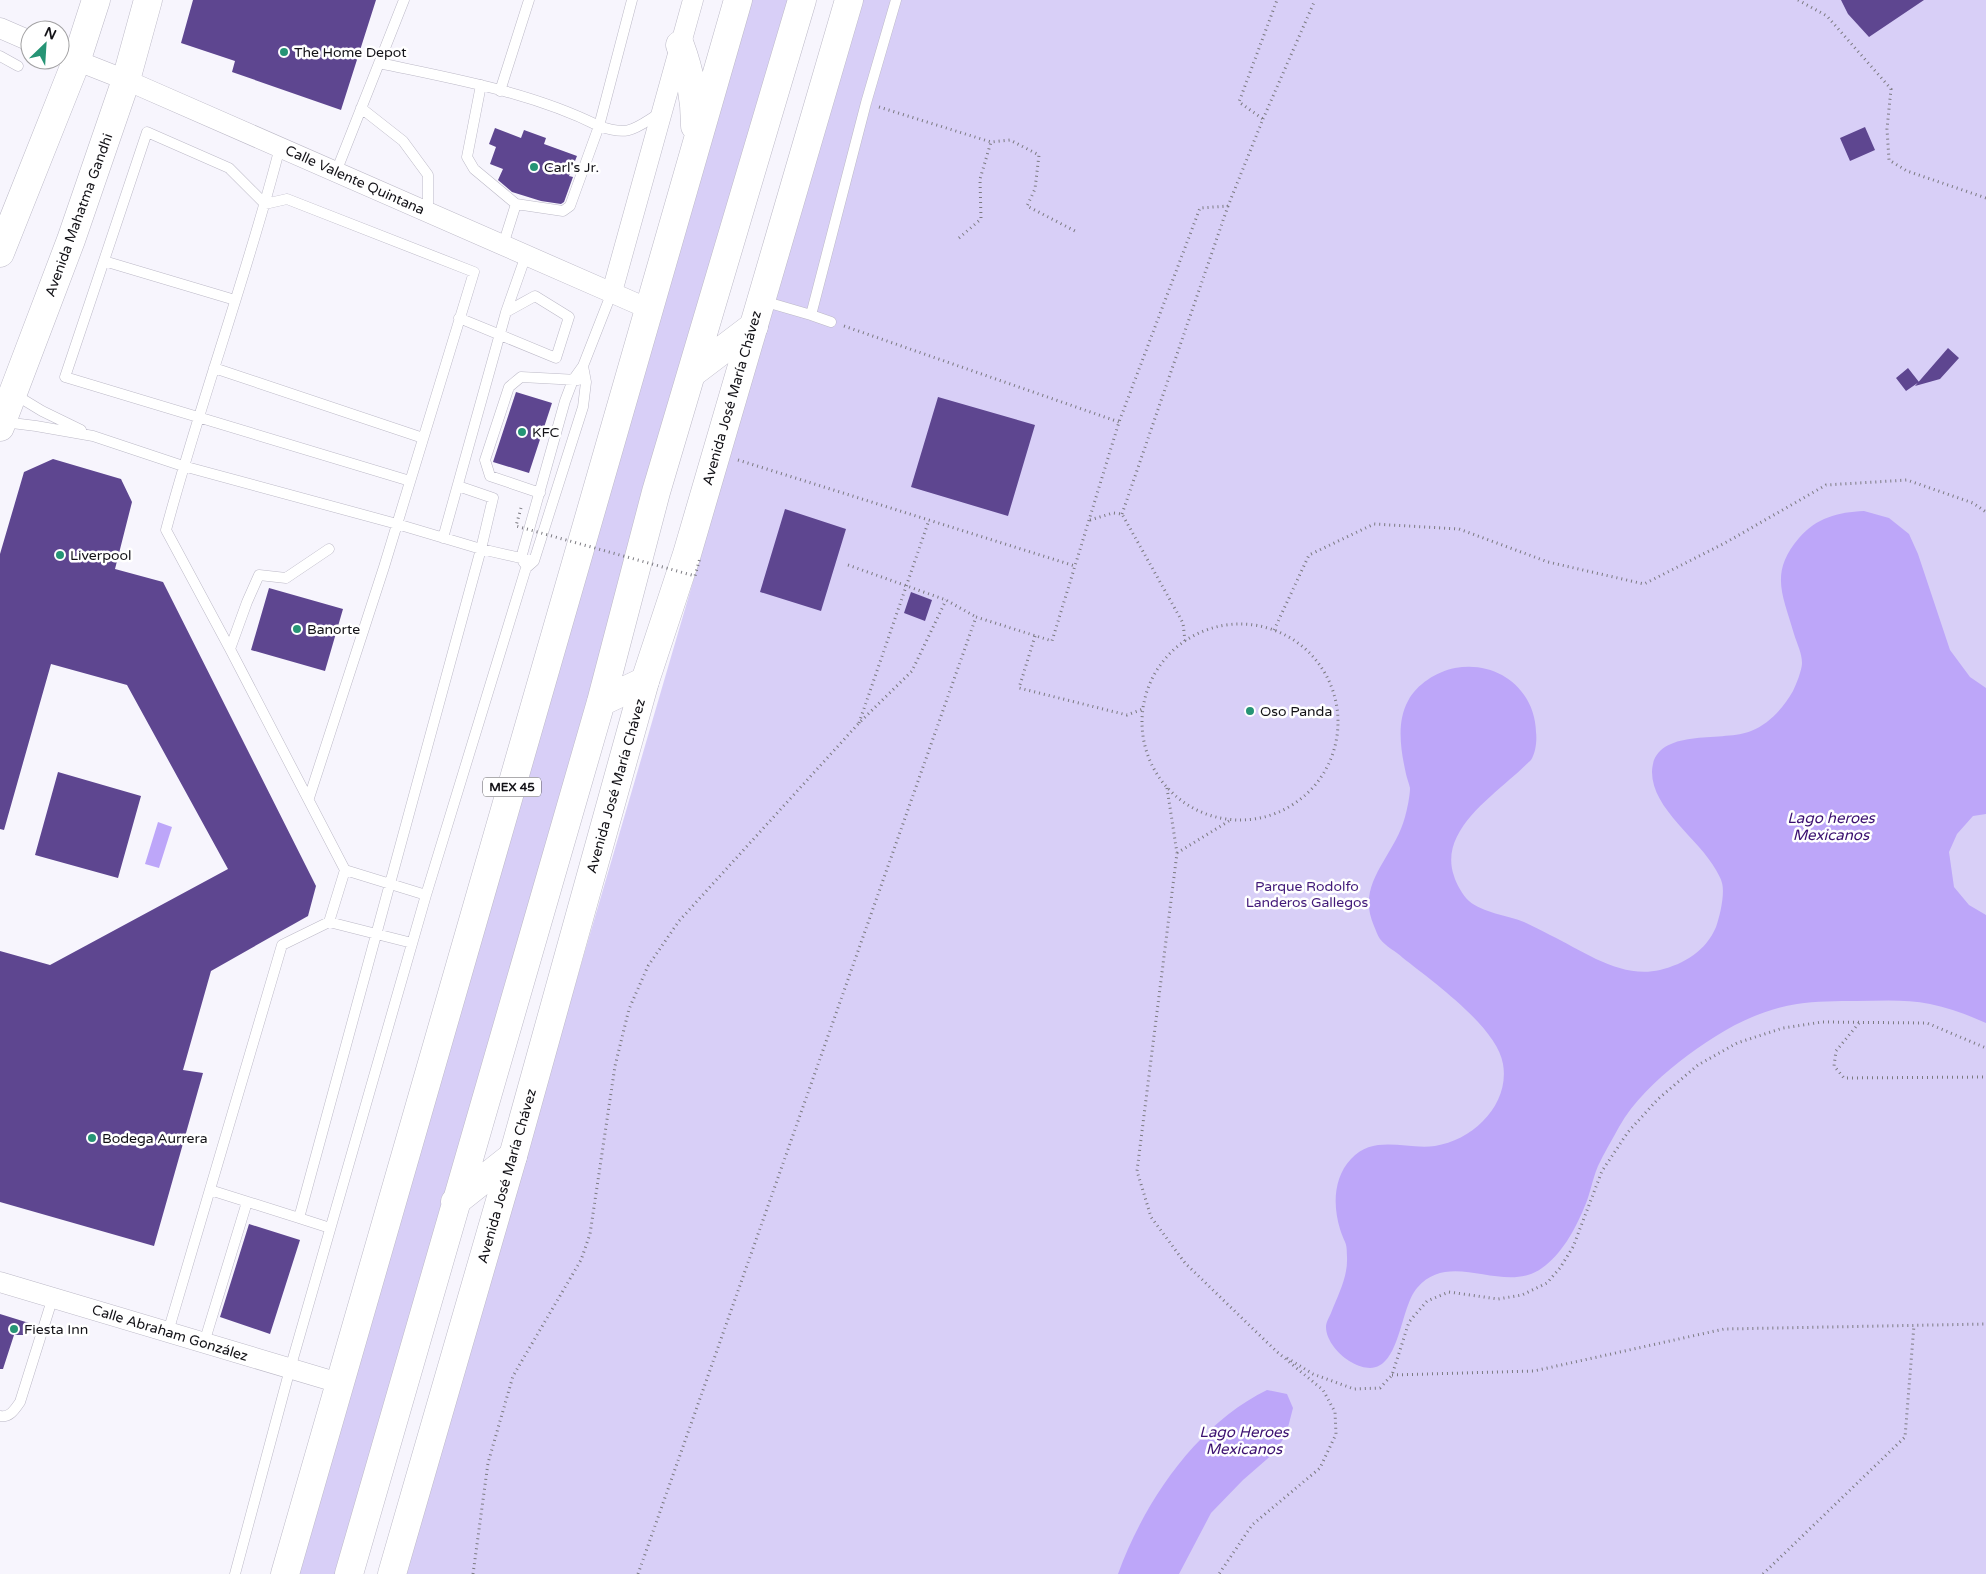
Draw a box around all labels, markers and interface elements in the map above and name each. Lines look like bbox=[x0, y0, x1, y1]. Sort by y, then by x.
north arrow bbox=[20, 20, 70, 70]
text: N bbox=[42, 24, 59, 44]
place label: The Home Depot bbox=[294, 44, 407, 61]
marker: The Home Depot bbox=[278, 46, 290, 58]
street label: Avenida Mahatma Gandhi bbox=[41, 131, 117, 299]
street label: Calle Valente Quintana bbox=[283, 142, 427, 218]
place label: Carl's Jr. bbox=[544, 159, 599, 176]
marker: Carl's Jr. bbox=[528, 161, 540, 173]
street label: Avenida José María Chávez bbox=[699, 309, 765, 487]
place label: KFC bbox=[532, 424, 560, 441]
marker: KFC bbox=[516, 426, 528, 438]
place label: Liverpool bbox=[70, 547, 132, 564]
marker: Liverpool bbox=[54, 549, 66, 561]
place label: Banorte bbox=[307, 621, 360, 638]
marker: Banorte bbox=[291, 623, 303, 635]
street label: Avenida José María Chávez bbox=[583, 697, 649, 875]
place label: Oso Panda bbox=[1260, 703, 1332, 720]
marker: Oso Panda bbox=[1244, 705, 1256, 717]
road number: MEX 45 bbox=[483, 778, 541, 796]
water label: Lago heroes Mexicanos bbox=[1787, 809, 1877, 844]
park label: Parque Rodolfo Landeros Gallegos bbox=[1246, 878, 1369, 911]
street label: Avenida José María Chávez bbox=[474, 1087, 540, 1265]
place label: Bodega Aurrera bbox=[102, 1130, 208, 1147]
marker: Bodega Aurrera bbox=[86, 1132, 98, 1144]
street label: Calle Abraham González bbox=[90, 1301, 250, 1365]
place label: Fiesta Inn bbox=[24, 1321, 88, 1338]
marker: Fiesta Inn bbox=[8, 1323, 20, 1335]
water label: Lago Heroes Mexicanos bbox=[1199, 1423, 1291, 1458]

